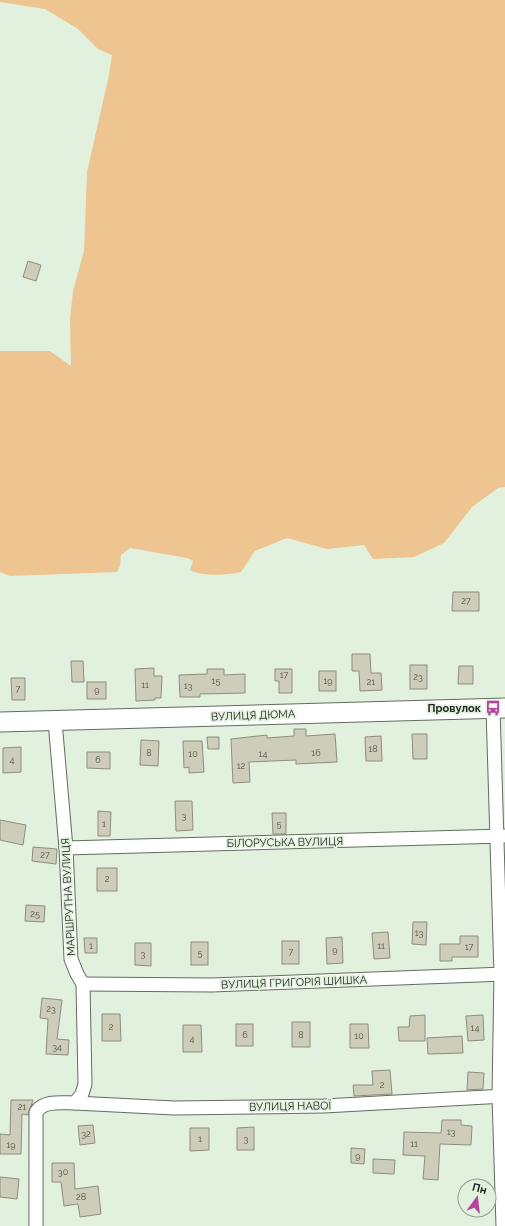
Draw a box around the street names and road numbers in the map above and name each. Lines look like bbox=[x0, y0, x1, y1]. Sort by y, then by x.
street label: ВУЛИЦЯ ДЮМА bbox=[211, 708, 296, 723]
street label: БІЛОРУСЬКА ВУЛИЦЯ bbox=[227, 835, 343, 850]
street label: МАРШРУТНА ВУЛИЦЯ bbox=[59, 838, 78, 956]
street label: ВУЛИЦЯ ГРИГОРІЯ ШИШКА bbox=[221, 973, 368, 992]
street label: ВУЛИЦЯ НАВОЇ bbox=[249, 1099, 331, 1114]

